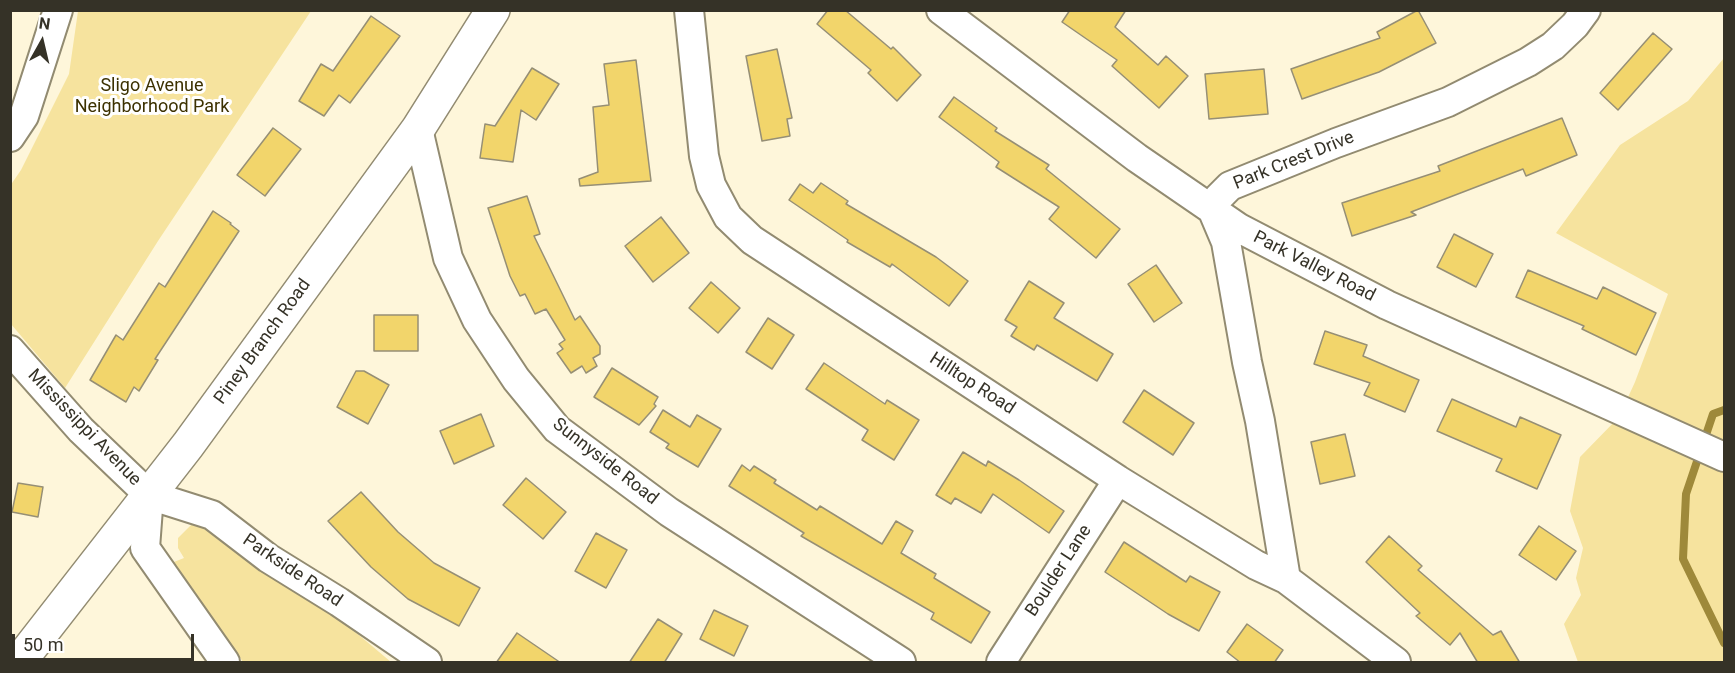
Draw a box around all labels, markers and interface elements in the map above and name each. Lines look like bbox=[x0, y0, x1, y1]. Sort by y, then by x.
north arrow bbox=[12, 12, 72, 72]
text: N bbox=[38, 13, 51, 34]
park label: Sligo Avenue Neighborhood Park bbox=[75, 75, 229, 118]
street label: Park Crest Drive bbox=[1231, 127, 1357, 195]
street label: Park Valley Road bbox=[1249, 227, 1379, 307]
street label: Piney Branch Road bbox=[210, 275, 316, 409]
street label: Hilltop Road bbox=[925, 348, 1019, 420]
street label: Mississippi Avenue bbox=[23, 365, 145, 491]
street label: Sunnyside Road bbox=[548, 414, 662, 510]
street label: Boulder Lane bbox=[1021, 521, 1097, 621]
street label: Parkside Road bbox=[238, 530, 346, 612]
scale bar bbox=[15, 622, 196, 660]
text: 50 m bbox=[23, 634, 63, 655]

